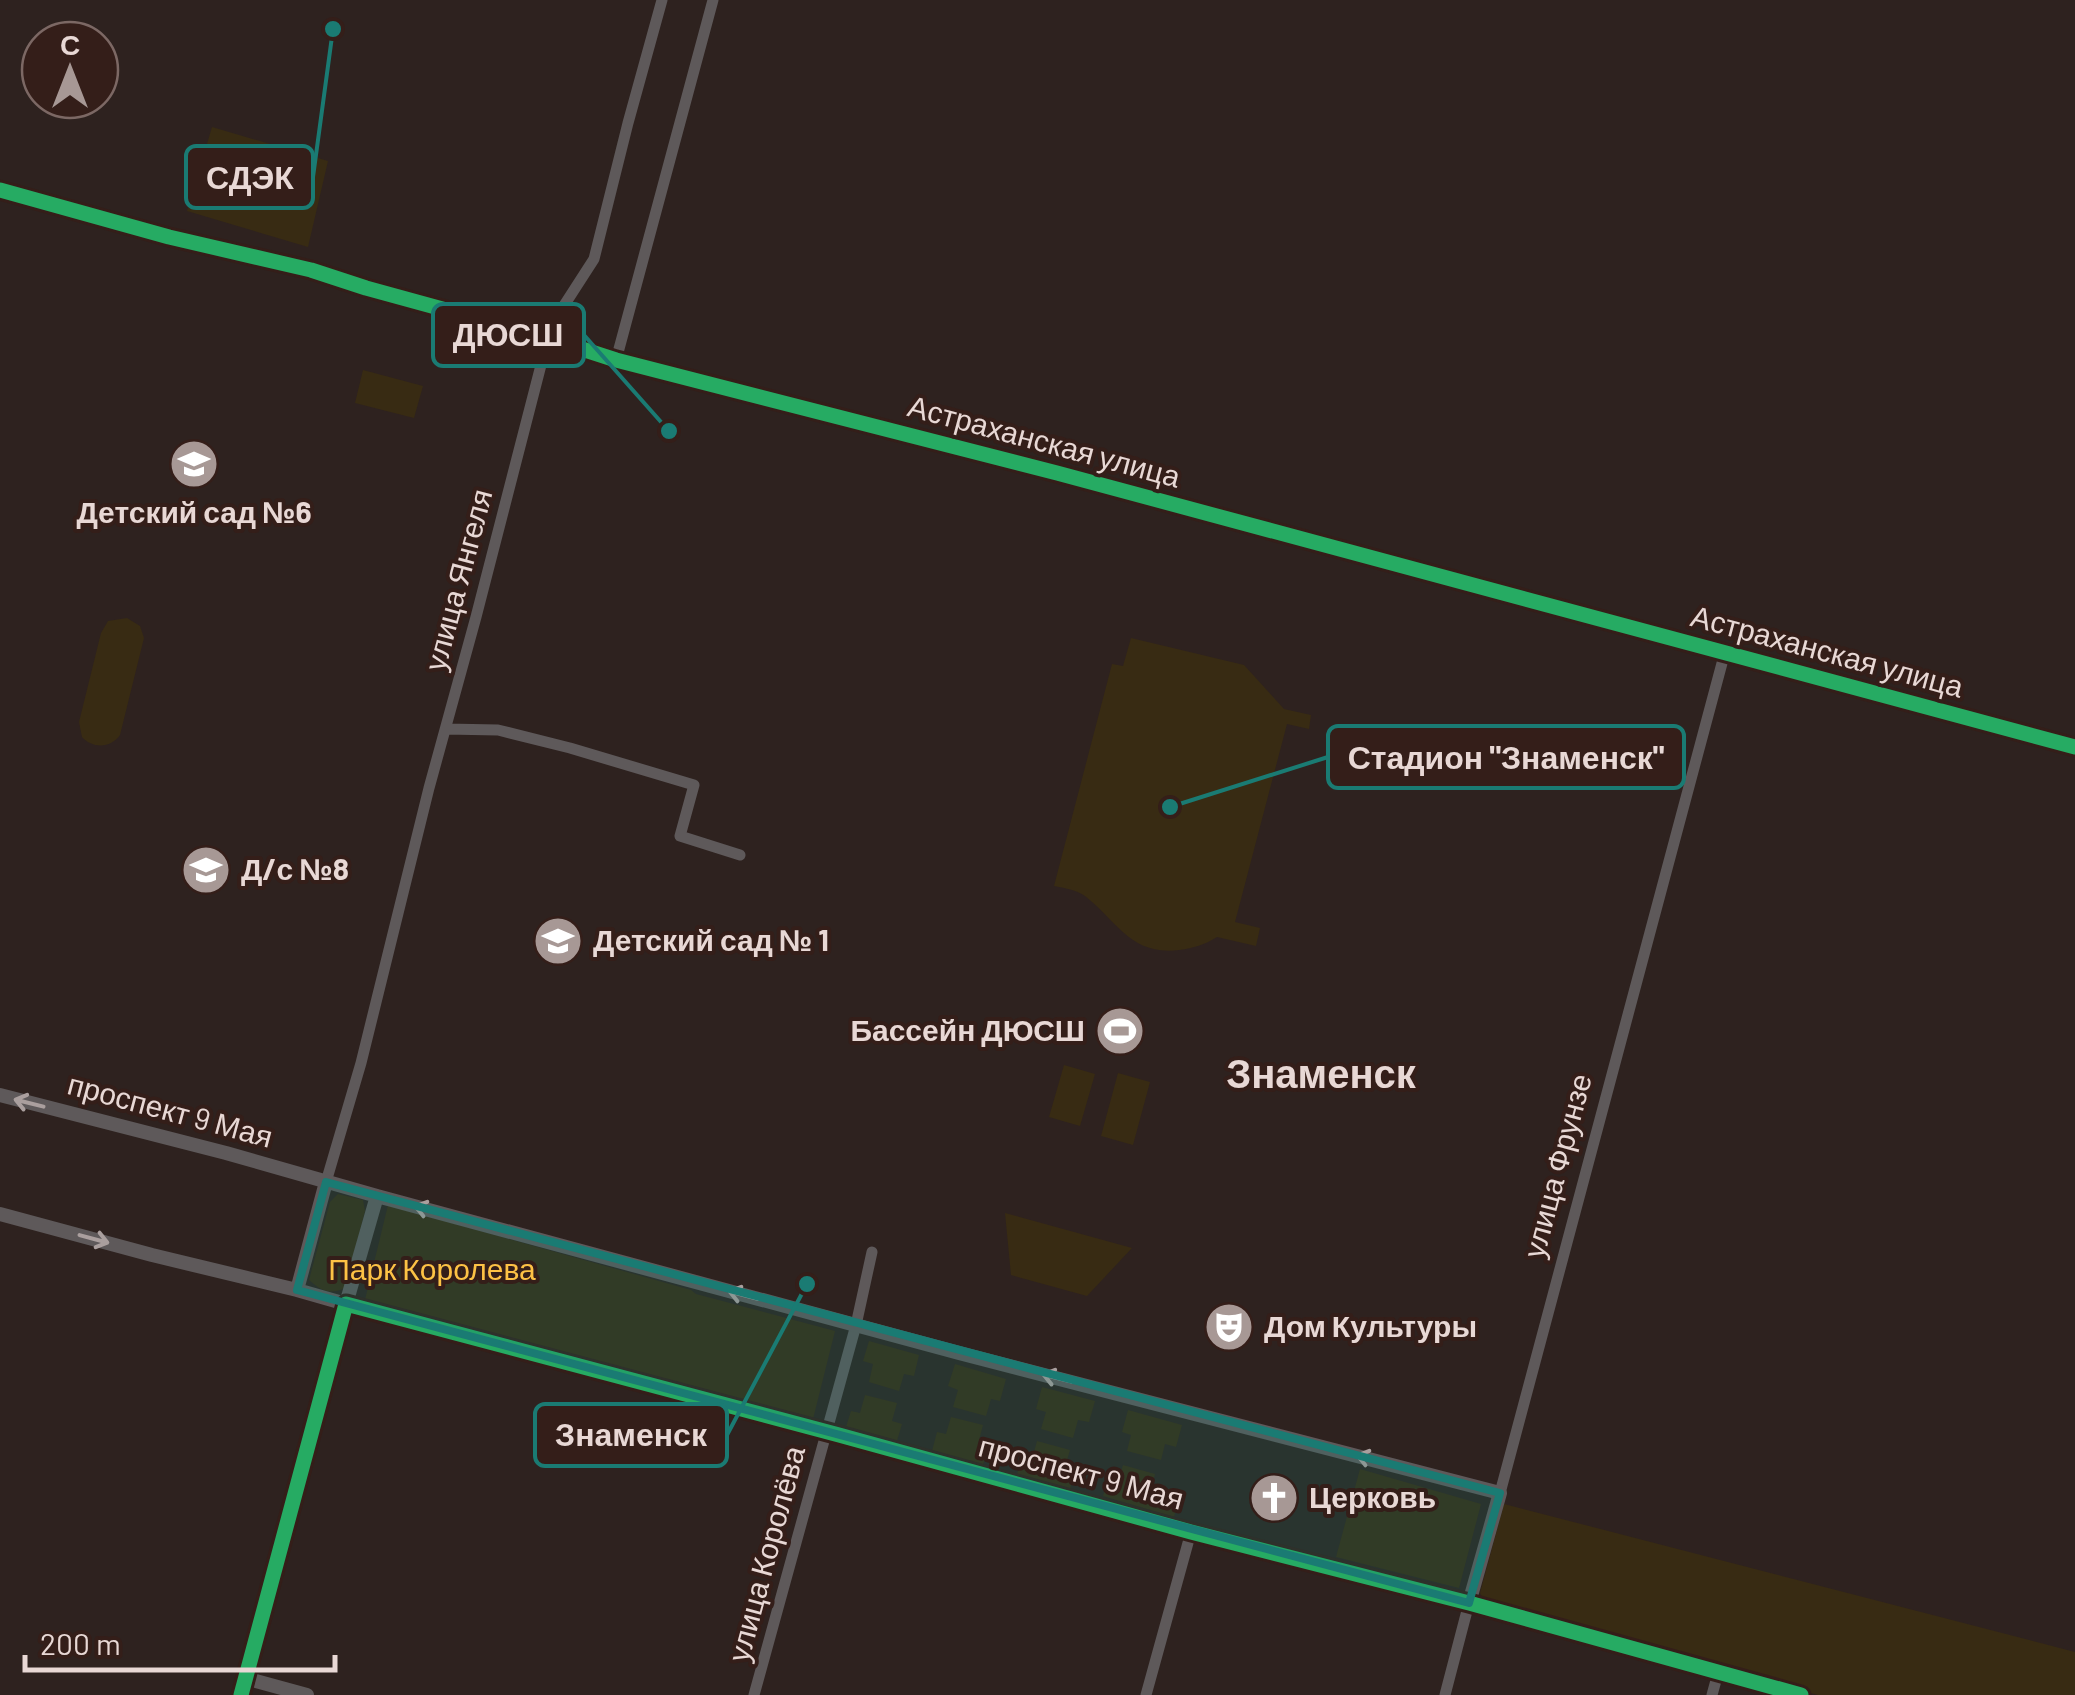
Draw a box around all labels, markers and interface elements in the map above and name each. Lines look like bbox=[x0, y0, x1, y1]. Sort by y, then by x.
north arrow bbox=[20, 20, 120, 120]
text: С bbox=[60, 27, 80, 61]
callout: СДЭК bbox=[186, 146, 313, 208]
text: СДЭК bbox=[206, 157, 294, 196]
callout: ДЮСШ bbox=[433, 304, 584, 366]
text: ДЮСШ bbox=[453, 314, 563, 353]
street label: Астраханская улица bbox=[905, 386, 1185, 494]
school or university icon: Детский сад №6 bbox=[168, 438, 220, 490]
street label: улица Янгеля bbox=[416, 485, 499, 674]
place label: Детский сад №6 bbox=[76, 493, 312, 529]
street label: Астраханская улица bbox=[1688, 596, 1968, 704]
callout: Стадион "Знаменск" bbox=[1328, 726, 1684, 788]
text: Стадион "Знаменск" bbox=[1348, 737, 1665, 776]
school or university icon: Д/с №8 bbox=[180, 844, 232, 896]
place label: Д/с №8 bbox=[241, 850, 349, 886]
school or university icon: Детский сад № 1 bbox=[532, 915, 584, 967]
place label: Детский сад № 1 bbox=[593, 921, 829, 957]
sports icon: Бассейн ДЮСШ bbox=[1094, 1005, 1146, 1057]
place label: Бассейн ДЮСШ bbox=[850, 1011, 1085, 1047]
district label: Знаменск bbox=[1226, 1048, 1417, 1096]
street label: проспект 9 Мая bbox=[64, 1064, 277, 1154]
street label: улица Фрунзе bbox=[1514, 1069, 1598, 1262]
one-way arrow bbox=[14, 1092, 45, 1111]
one-way arrow bbox=[414, 1200, 445, 1219]
one-way arrow bbox=[78, 1231, 109, 1250]
park label: Парк Королева bbox=[328, 1250, 536, 1286]
one-way arrow bbox=[728, 1284, 759, 1303]
theatre icon: Дом Культуры bbox=[1203, 1301, 1255, 1353]
place label: Дом Культуры bbox=[1264, 1307, 1477, 1343]
one-way arrow bbox=[1042, 1367, 1073, 1386]
callout: Знаменск bbox=[535, 1404, 727, 1466]
text: Знаменск bbox=[555, 1414, 708, 1452]
street label: проспект 9 Мая bbox=[975, 1426, 1188, 1516]
street label: улица Королёва bbox=[719, 1441, 811, 1665]
one-way arrow bbox=[1356, 1449, 1387, 1468]
church icon: Церковь bbox=[1248, 1472, 1300, 1524]
place label: Церковь bbox=[1309, 1478, 1436, 1514]
scale bar bbox=[25, 1610, 335, 1672]
text: 200 m bbox=[40, 1625, 121, 1661]

